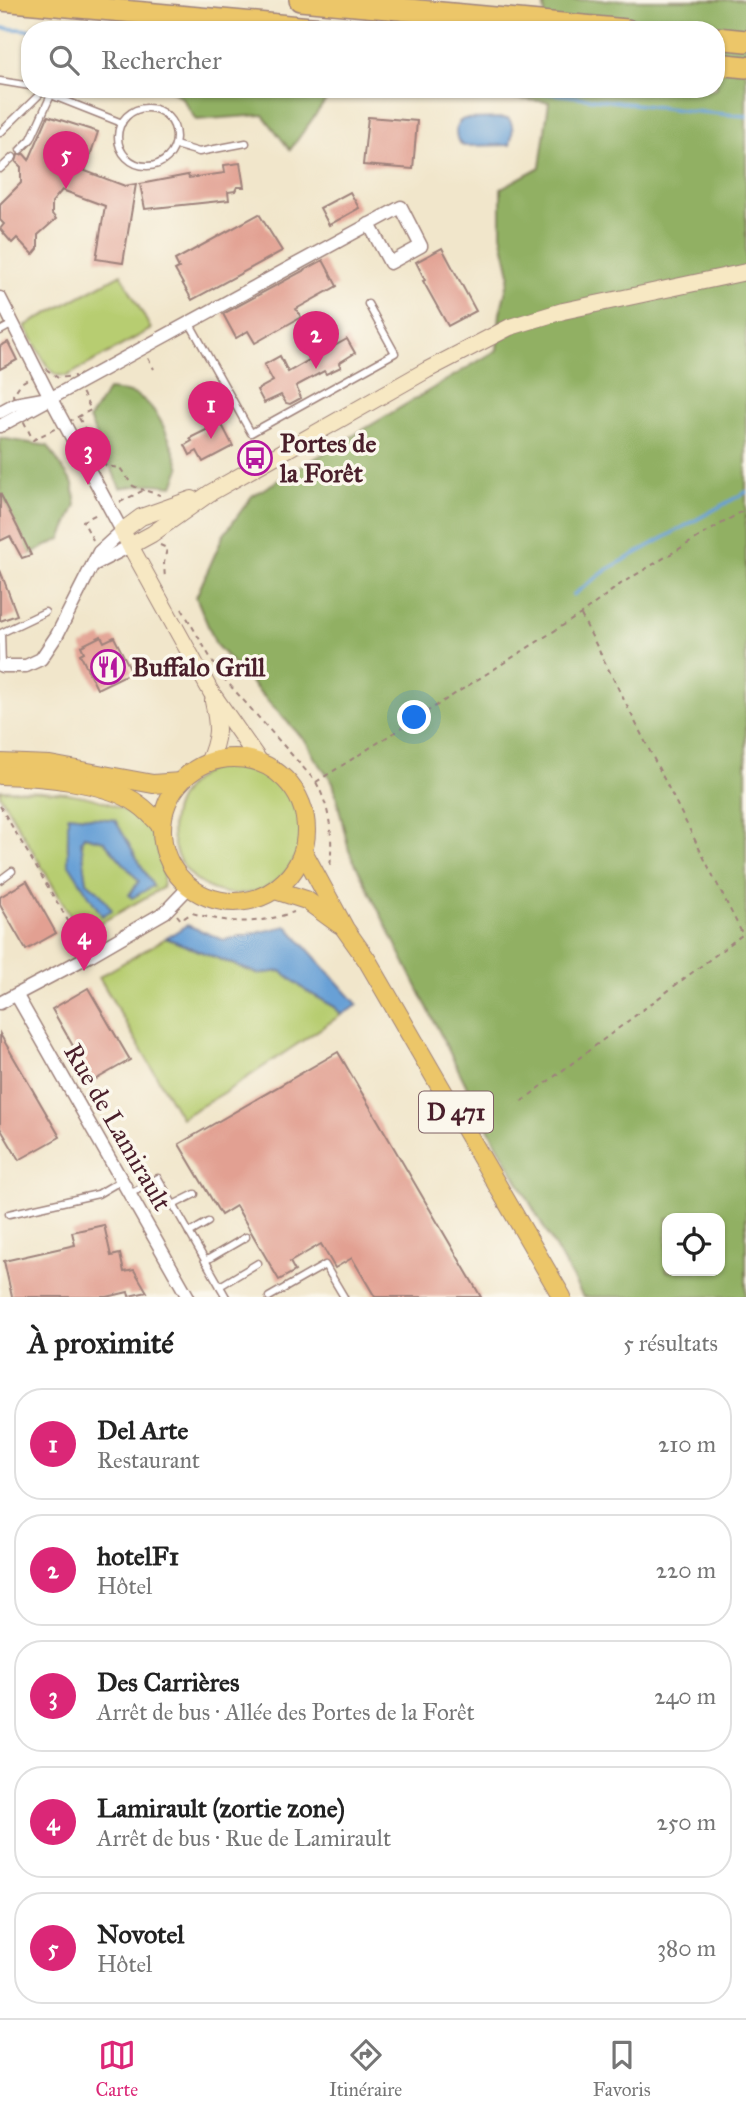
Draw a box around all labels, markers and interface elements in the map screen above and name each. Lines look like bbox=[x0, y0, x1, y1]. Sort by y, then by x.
search box bbox=[21, 21, 725, 98]
icon: search bbox=[45, 41, 83, 79]
text: Rechercher bbox=[101, 44, 222, 76]
pin: 5 bbox=[43, 131, 89, 189]
pin: 2 bbox=[293, 311, 339, 369]
pin: 1 bbox=[188, 381, 234, 439]
pin: 3 bbox=[65, 427, 111, 485]
place label: Portes de la Forêt bbox=[279, 427, 376, 489]
bus stop icon: Portes de la Forêt bbox=[236, 439, 274, 477]
restaurant icon: Buffalo Grill bbox=[89, 648, 127, 686]
place label: Buffalo Grill bbox=[132, 651, 266, 683]
your location bbox=[397, 700, 431, 734]
pin: 4 bbox=[61, 913, 107, 971]
street label: Rue de Lamirault bbox=[57, 1038, 179, 1216]
road number: D 471 bbox=[419, 1092, 493, 1132]
map controls bbox=[662, 1213, 725, 1276]
button: locate bbox=[662, 1213, 725, 1276]
text: À proximité bbox=[28, 1325, 174, 1361]
text: 5 résultats bbox=[623, 1329, 718, 1357]
text: Del Arte bbox=[97, 1414, 188, 1446]
text: 1 bbox=[48, 1430, 58, 1458]
text: 210 m bbox=[658, 1430, 716, 1458]
text: Restaurant bbox=[97, 1446, 200, 1474]
text: hotelF1 bbox=[97, 1540, 179, 1572]
text: 2 bbox=[47, 1556, 59, 1584]
text: 220 m bbox=[656, 1556, 716, 1584]
text: Hôtel bbox=[97, 1572, 152, 1600]
text: Des Carrières bbox=[97, 1666, 239, 1698]
text: 3 bbox=[48, 1682, 58, 1710]
text: 240 m bbox=[654, 1682, 716, 1710]
text: Arrêt de bus · Allée des Portes de la Forêt bbox=[97, 1698, 475, 1726]
text: Lamirault (zortie zone) bbox=[97, 1792, 345, 1824]
text: 4 bbox=[47, 1808, 59, 1836]
text: 250 m bbox=[656, 1808, 716, 1836]
text: Arrêt de bus · Rue de Lamirault bbox=[97, 1824, 391, 1852]
text: Novotel bbox=[97, 1918, 184, 1950]
text: 5 bbox=[48, 1934, 58, 1962]
text: 380 m bbox=[657, 1934, 716, 1962]
text: Hôtel bbox=[97, 1950, 152, 1978]
tab: Carte bbox=[95, 2036, 138, 2101]
tab: Itinéraire bbox=[329, 2036, 402, 2101]
tab: Favoris bbox=[593, 2036, 651, 2101]

